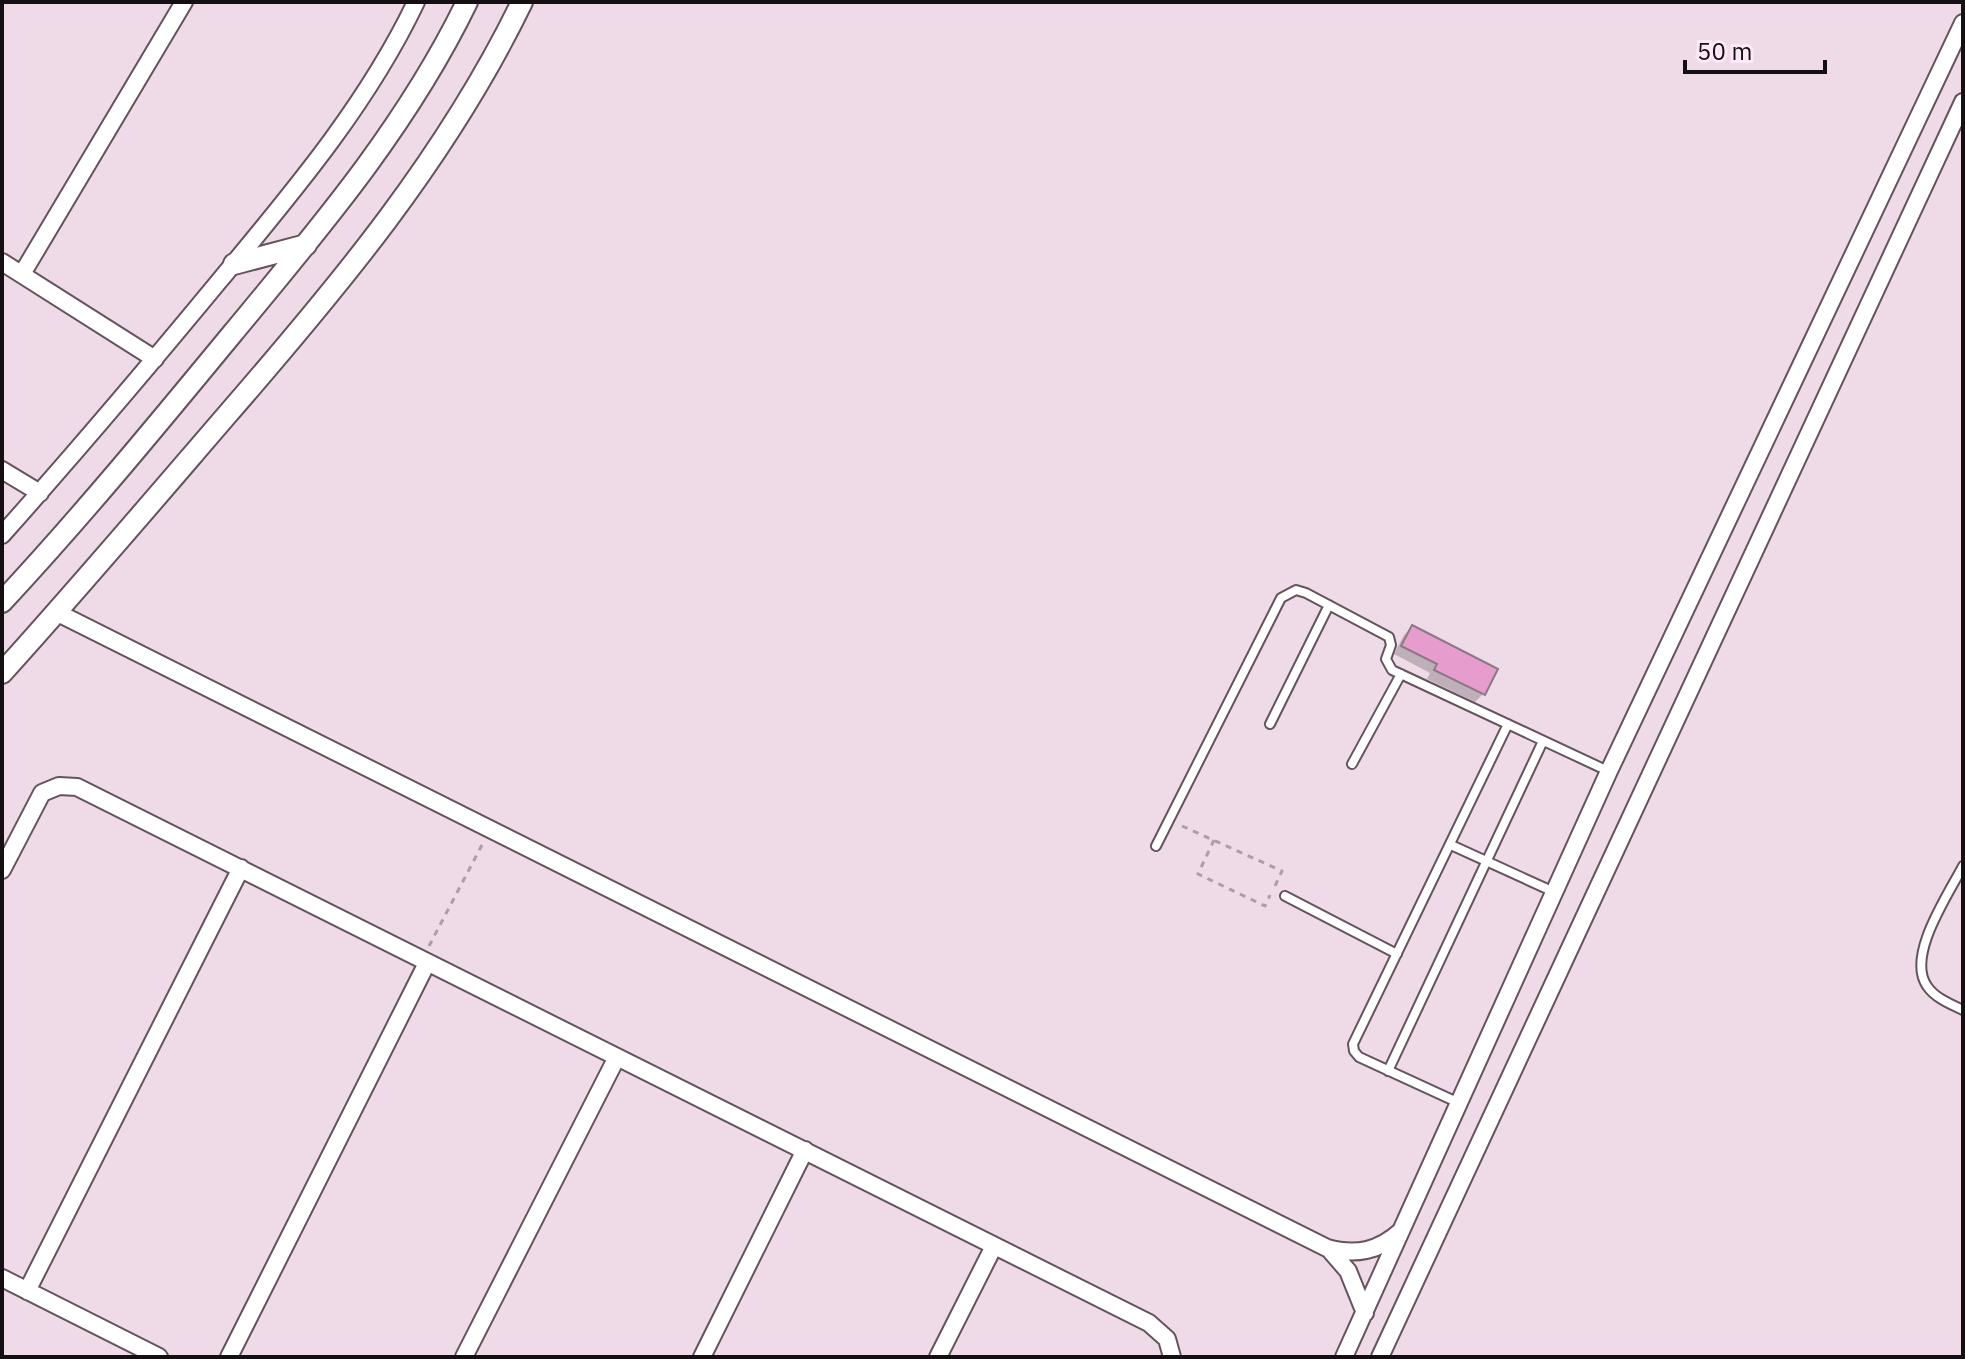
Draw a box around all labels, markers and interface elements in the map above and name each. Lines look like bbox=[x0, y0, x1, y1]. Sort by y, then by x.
scale bar bbox=[1685, 24, 1825, 74]
text: 50 m bbox=[1697, 35, 1752, 67]

